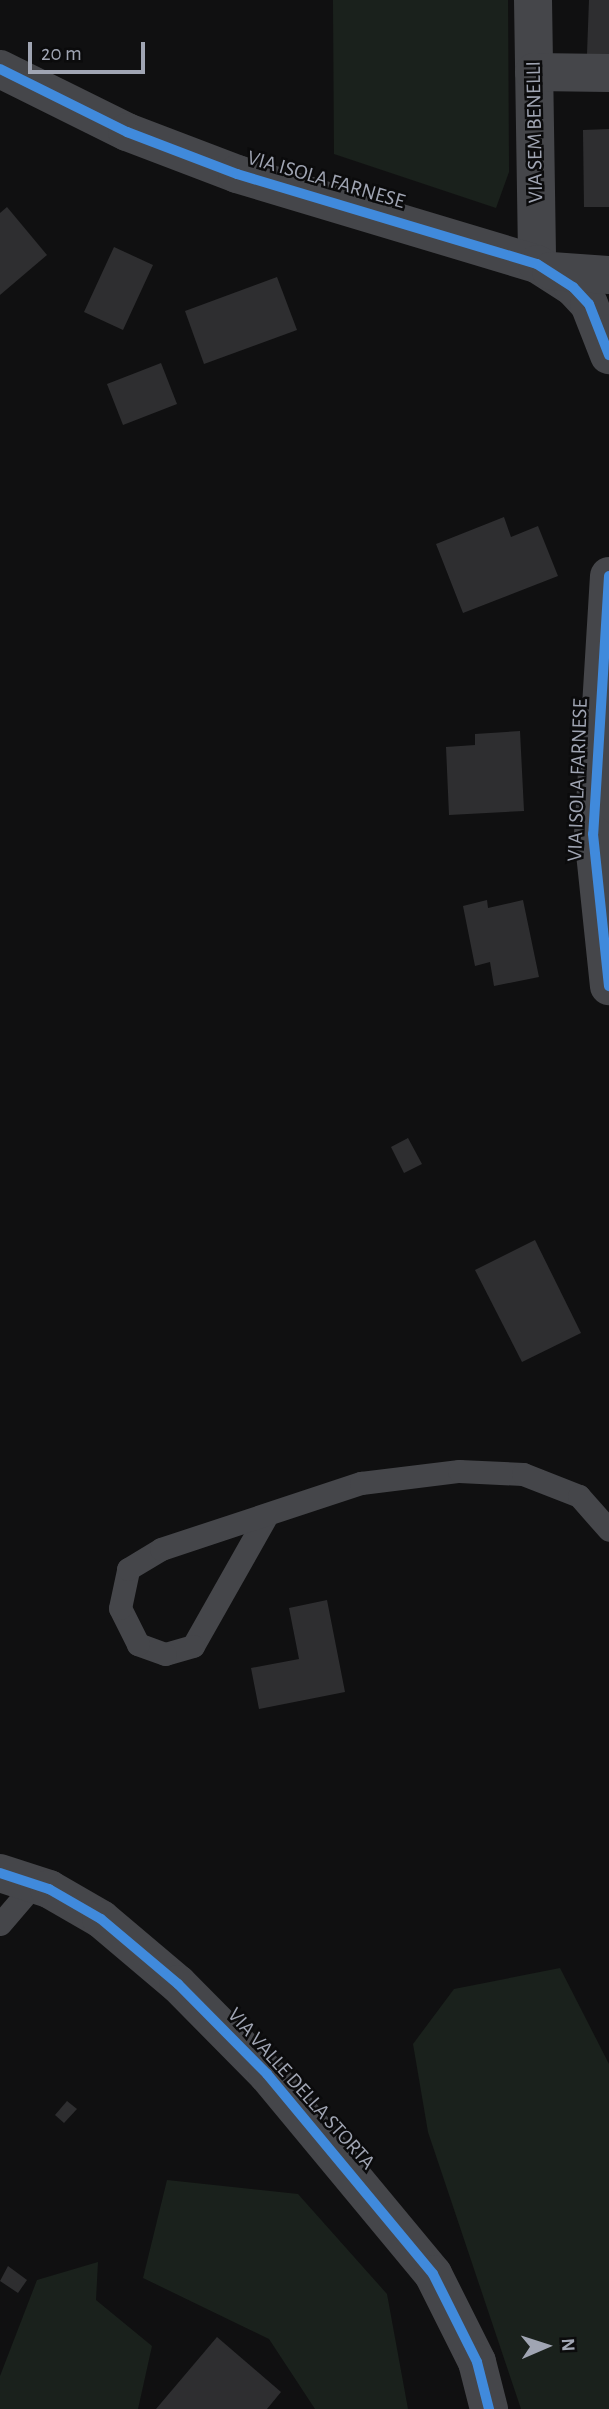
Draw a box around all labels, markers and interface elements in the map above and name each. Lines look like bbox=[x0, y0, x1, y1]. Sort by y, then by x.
scale bar bbox=[32, 28, 149, 72]
text: 20 m bbox=[41, 43, 82, 64]
street label: VIA SEM BENELLI bbox=[521, 61, 549, 203]
street label: VIA ISOLA FARNESE bbox=[244, 145, 408, 215]
street label: VIA ISOLA FARNESE bbox=[563, 698, 593, 862]
street label: VIA VALLE DELLA STORTA bbox=[222, 2003, 380, 2175]
north arrow bbox=[511, 2311, 581, 2381]
text: N bbox=[558, 2338, 577, 2352]

